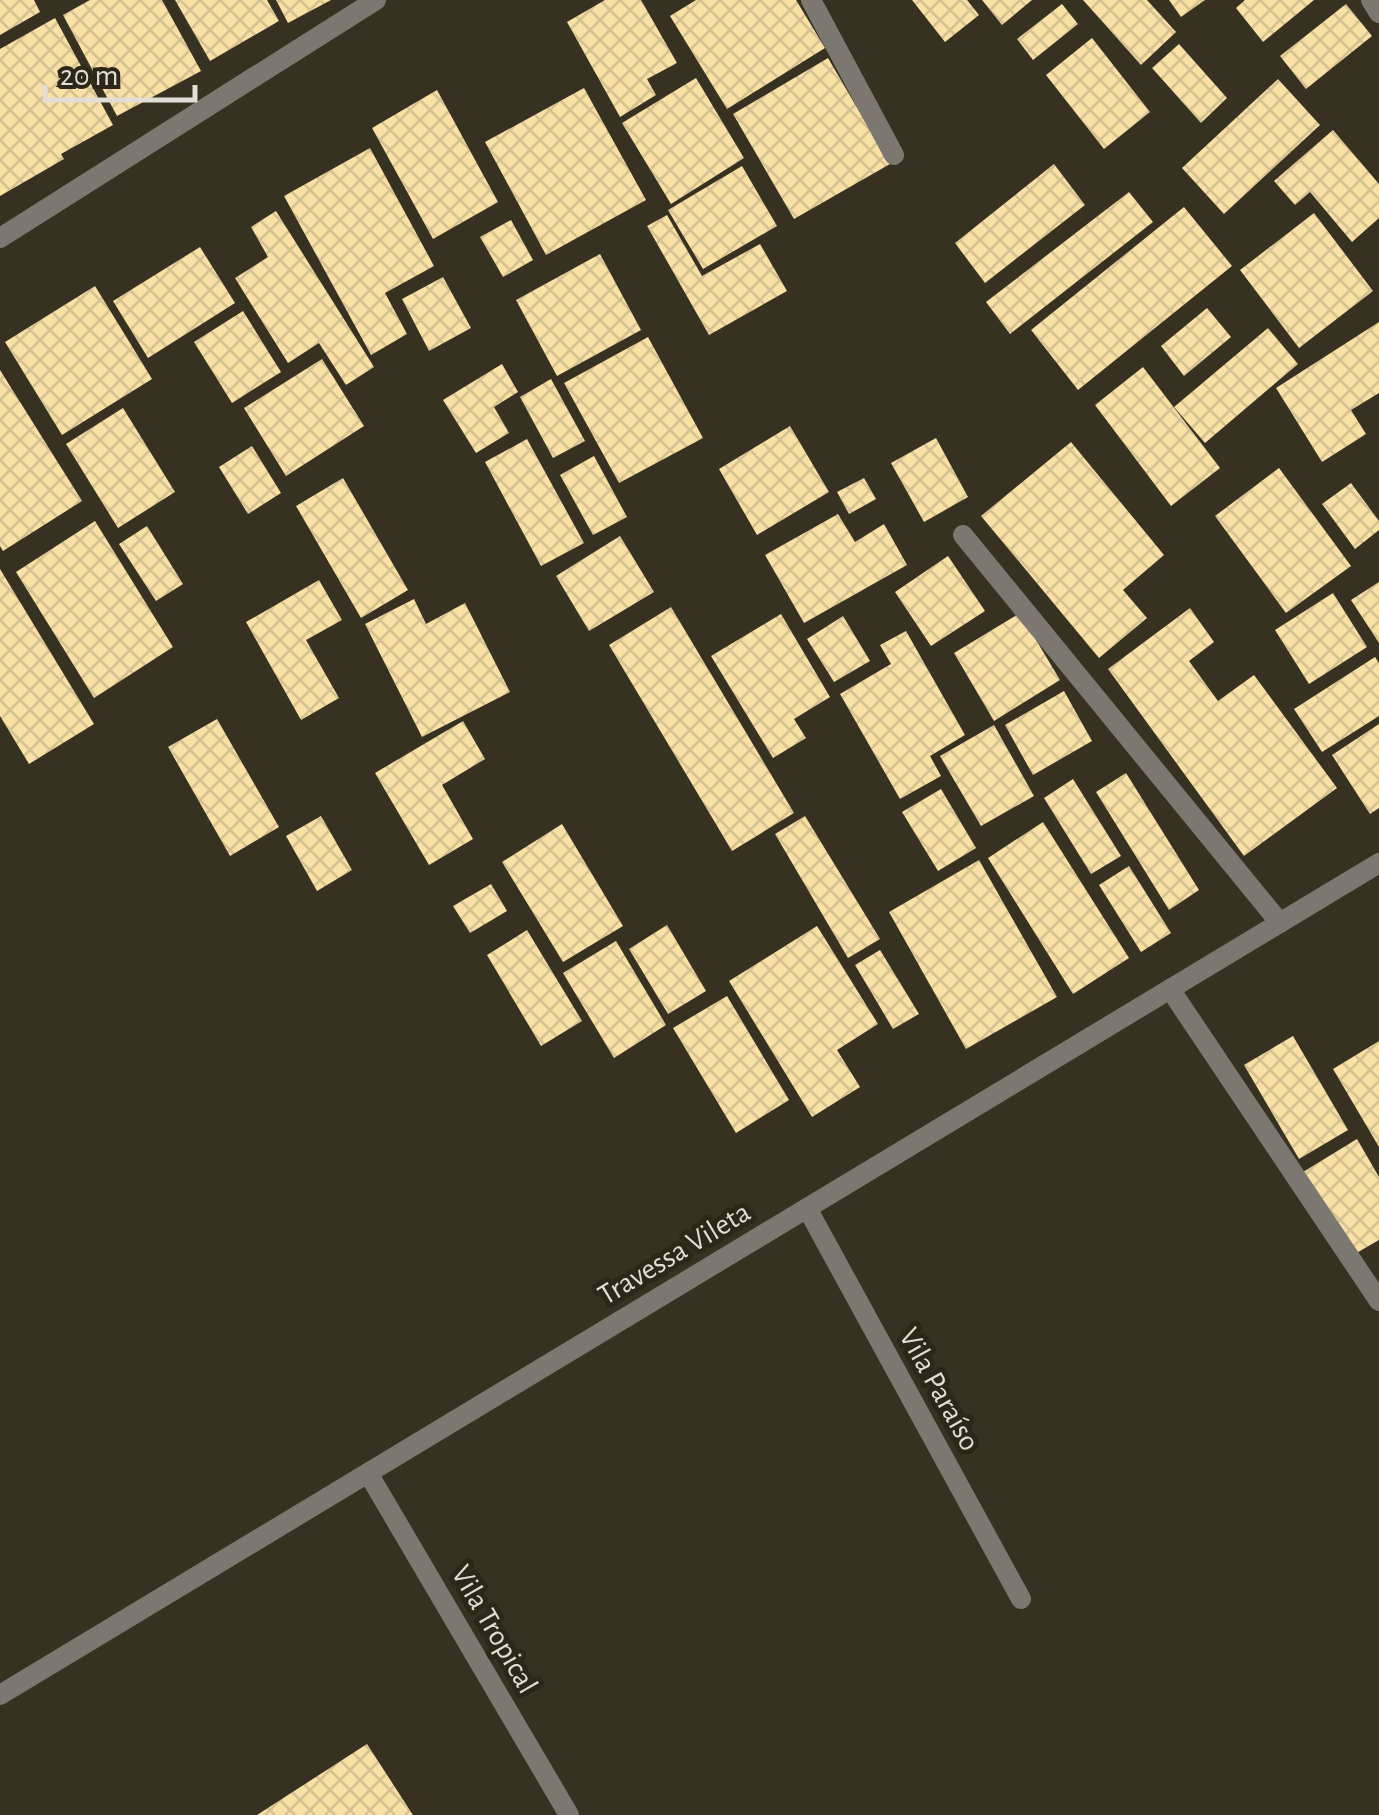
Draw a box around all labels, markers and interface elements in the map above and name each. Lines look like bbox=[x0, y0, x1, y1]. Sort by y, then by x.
scale bar bbox=[45, 40, 195, 102]
text: 20 m bbox=[60, 61, 118, 91]
street label: Travessa Vileta bbox=[593, 1197, 756, 1311]
street label: Vila Paraíso bbox=[893, 1323, 985, 1456]
street label: Vila Tropical bbox=[445, 1560, 543, 1699]

